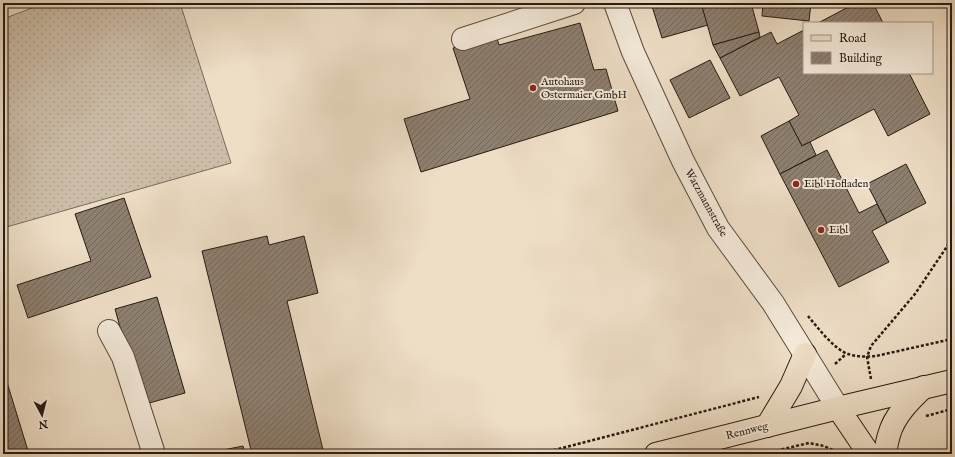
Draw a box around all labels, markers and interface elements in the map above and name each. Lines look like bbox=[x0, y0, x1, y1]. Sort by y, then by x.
legend bbox=[803, 22, 933, 74]
text: Road bbox=[839, 31, 867, 46]
text: Building bbox=[839, 51, 883, 66]
place label: Autohaus Ostermaier GmbH bbox=[540, 75, 627, 102]
marker: Autohaus Ostermaier GmbH bbox=[528, 83, 538, 93]
street label: Watzmannstraße bbox=[682, 167, 730, 239]
place label: Eibl Hofladen bbox=[804, 177, 869, 191]
marker: Eibl Hofladen bbox=[791, 179, 801, 189]
place label: Eibl bbox=[829, 223, 848, 237]
marker: Eibl bbox=[816, 225, 826, 235]
north arrow bbox=[22, 395, 62, 435]
text: N bbox=[37, 416, 50, 432]
street label: Rennweg bbox=[724, 419, 771, 443]

